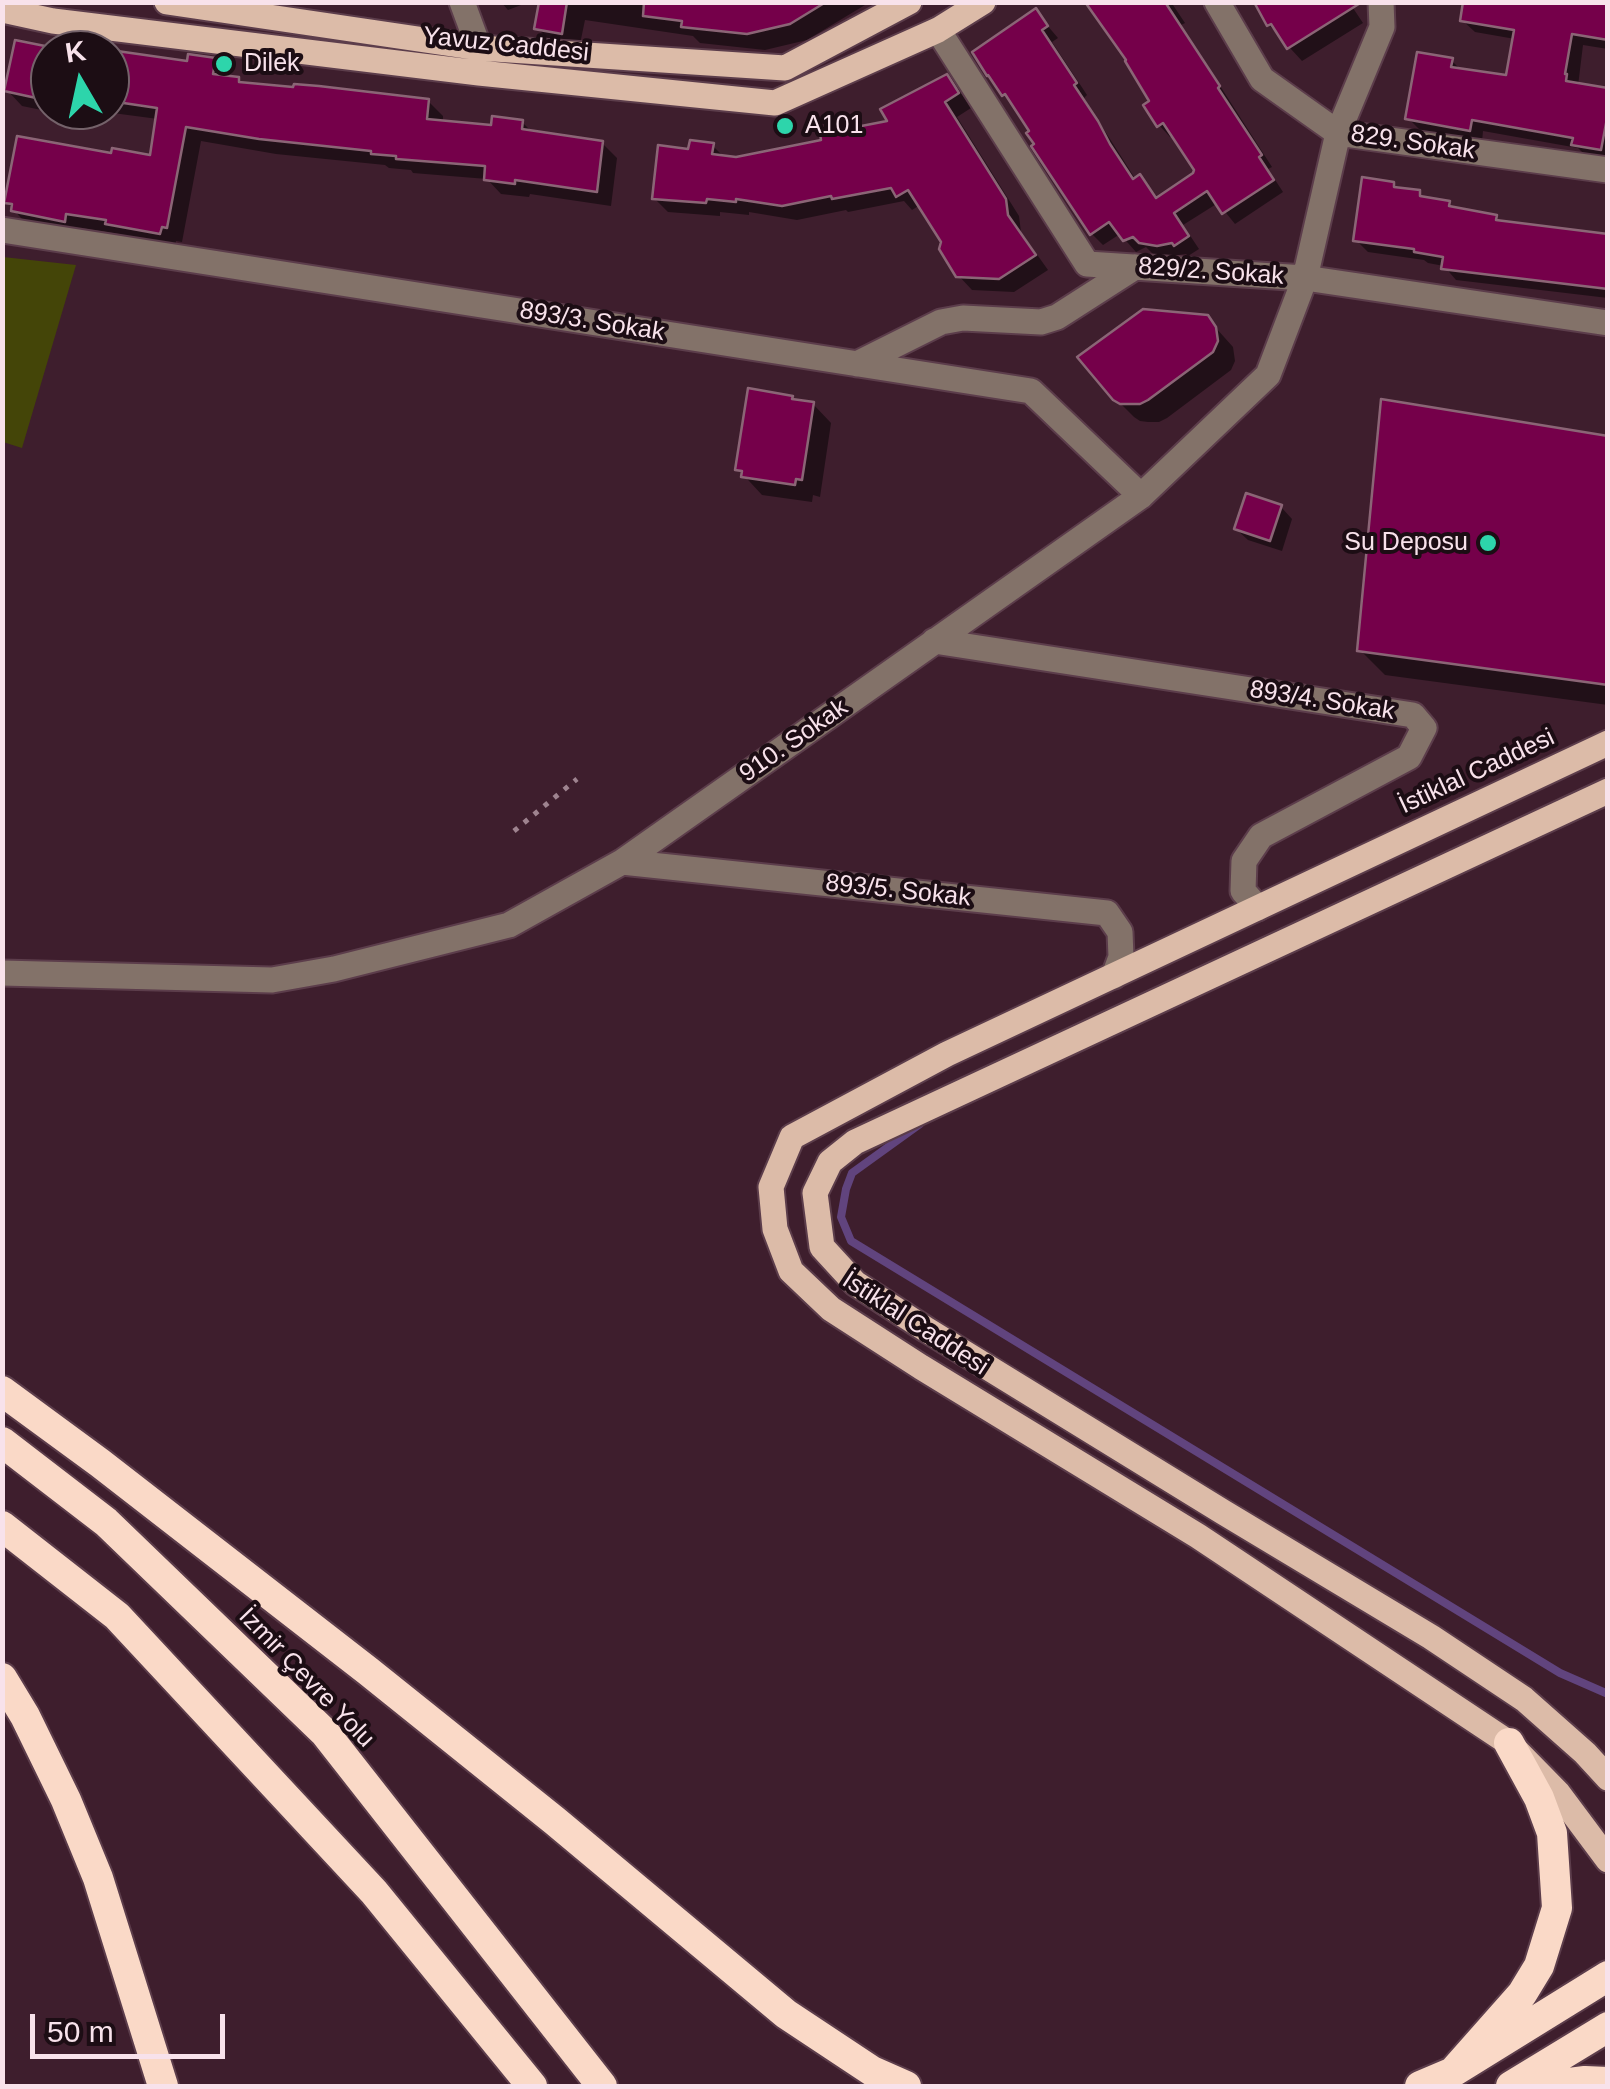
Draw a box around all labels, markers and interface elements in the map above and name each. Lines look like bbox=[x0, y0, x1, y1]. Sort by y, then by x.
street label: Yavuz Caddesi bbox=[422, 21, 590, 69]
north arrow bbox=[30, 30, 130, 130]
text: K bbox=[63, 35, 88, 69]
place label: Dilek bbox=[244, 49, 300, 79]
marker: Dilek bbox=[213, 53, 235, 75]
place label: A101 bbox=[805, 111, 863, 141]
marker: A101 bbox=[774, 115, 796, 137]
street label: 829. Sokak bbox=[1349, 119, 1477, 167]
street label: 829/2. Sokak bbox=[1137, 252, 1285, 292]
street label: 893/3. Sokak bbox=[518, 296, 666, 348]
place label: Su Deposu bbox=[1344, 528, 1468, 558]
marker: Su Deposu bbox=[1477, 532, 1499, 554]
street label: 893/4. Sokak bbox=[1248, 675, 1396, 727]
street label: 910. Sokak bbox=[734, 693, 854, 789]
street label: İstiklal Caddesi bbox=[1394, 723, 1560, 821]
street label: 893/5. Sokak bbox=[824, 868, 972, 914]
street label: İstiklal Caddesi bbox=[836, 1266, 994, 1382]
street label: İzmir Çevre Yolu bbox=[232, 1602, 380, 1754]
scale bar bbox=[35, 1994, 230, 2056]
text: 50 m bbox=[47, 2015, 114, 2048]

